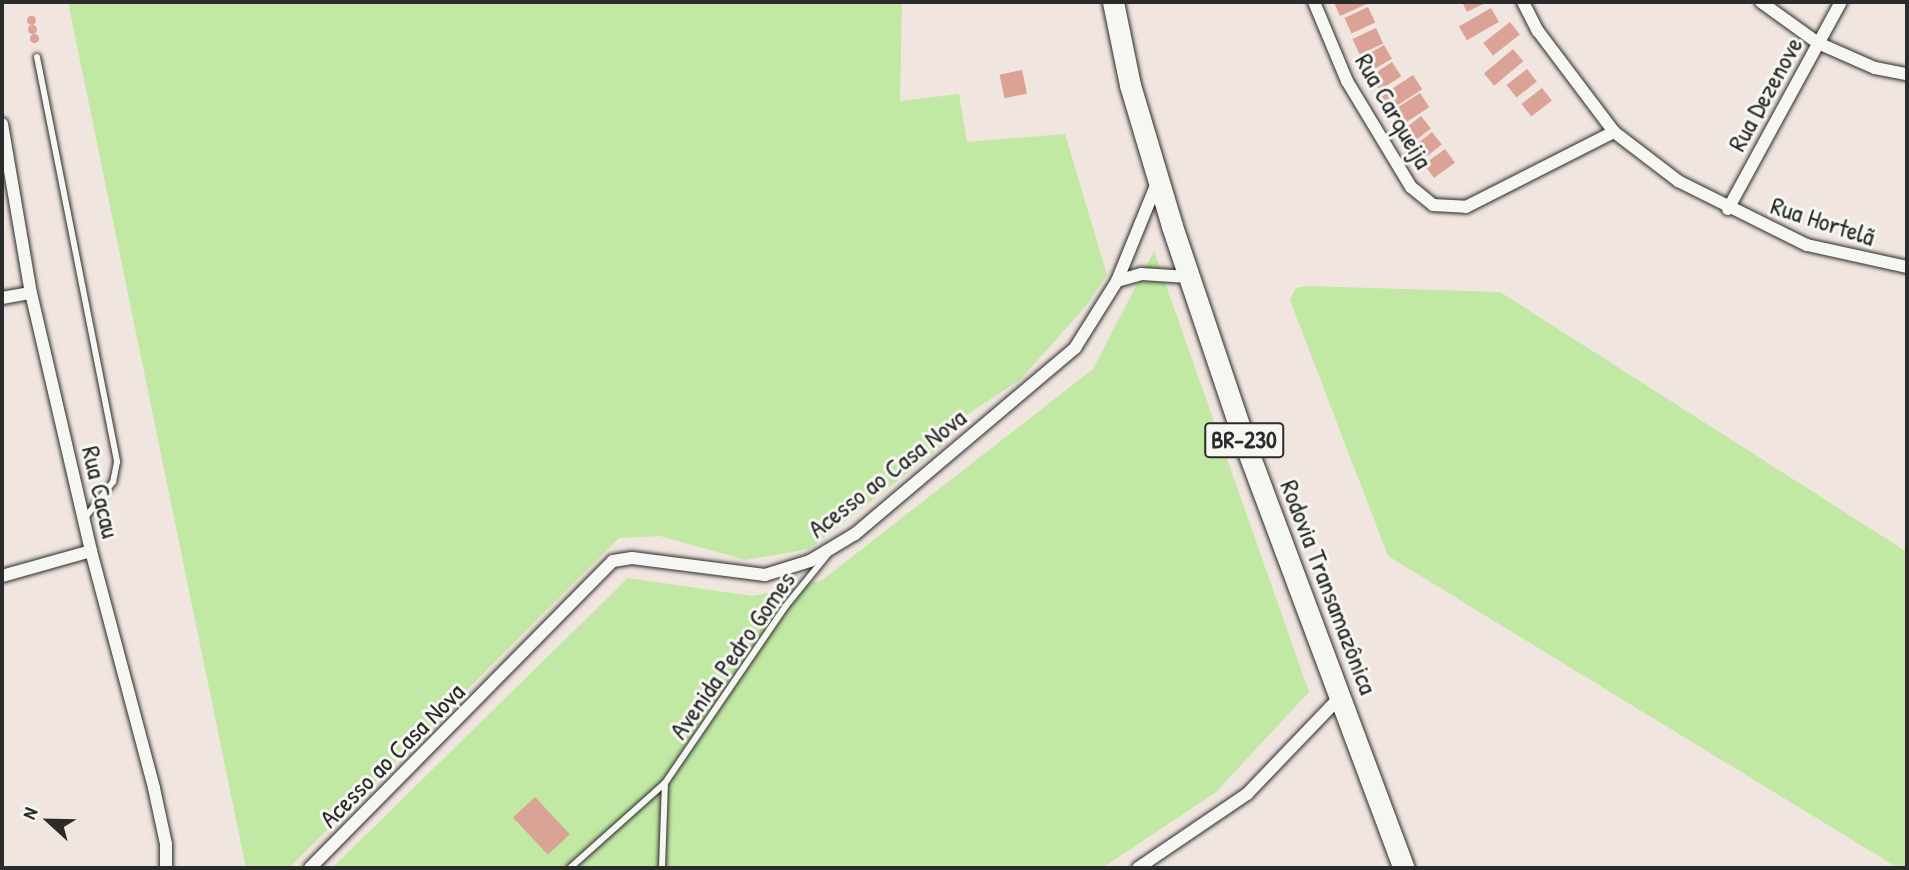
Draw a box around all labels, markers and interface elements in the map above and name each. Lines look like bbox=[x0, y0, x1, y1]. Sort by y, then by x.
street label: Rua Dezenove bbox=[1721, 32, 1809, 156]
street label: Rua Carqueija bbox=[1349, 48, 1439, 174]
street label: Rua Hortelã bbox=[1767, 190, 1879, 252]
street label: Acesso ao Casa Nova bbox=[802, 402, 972, 544]
road number: BR-230 bbox=[1204, 419, 1284, 460]
street label: Rua Cacau bbox=[75, 443, 127, 541]
street label: Rodovia Transamazônica bbox=[1274, 475, 1384, 699]
street label: Avenida Pedro Gomes bbox=[662, 565, 802, 745]
street label: Acesso ao Casa Nova bbox=[313, 676, 471, 834]
north arrow bbox=[14, 786, 84, 856]
text: N bbox=[16, 804, 43, 823]

